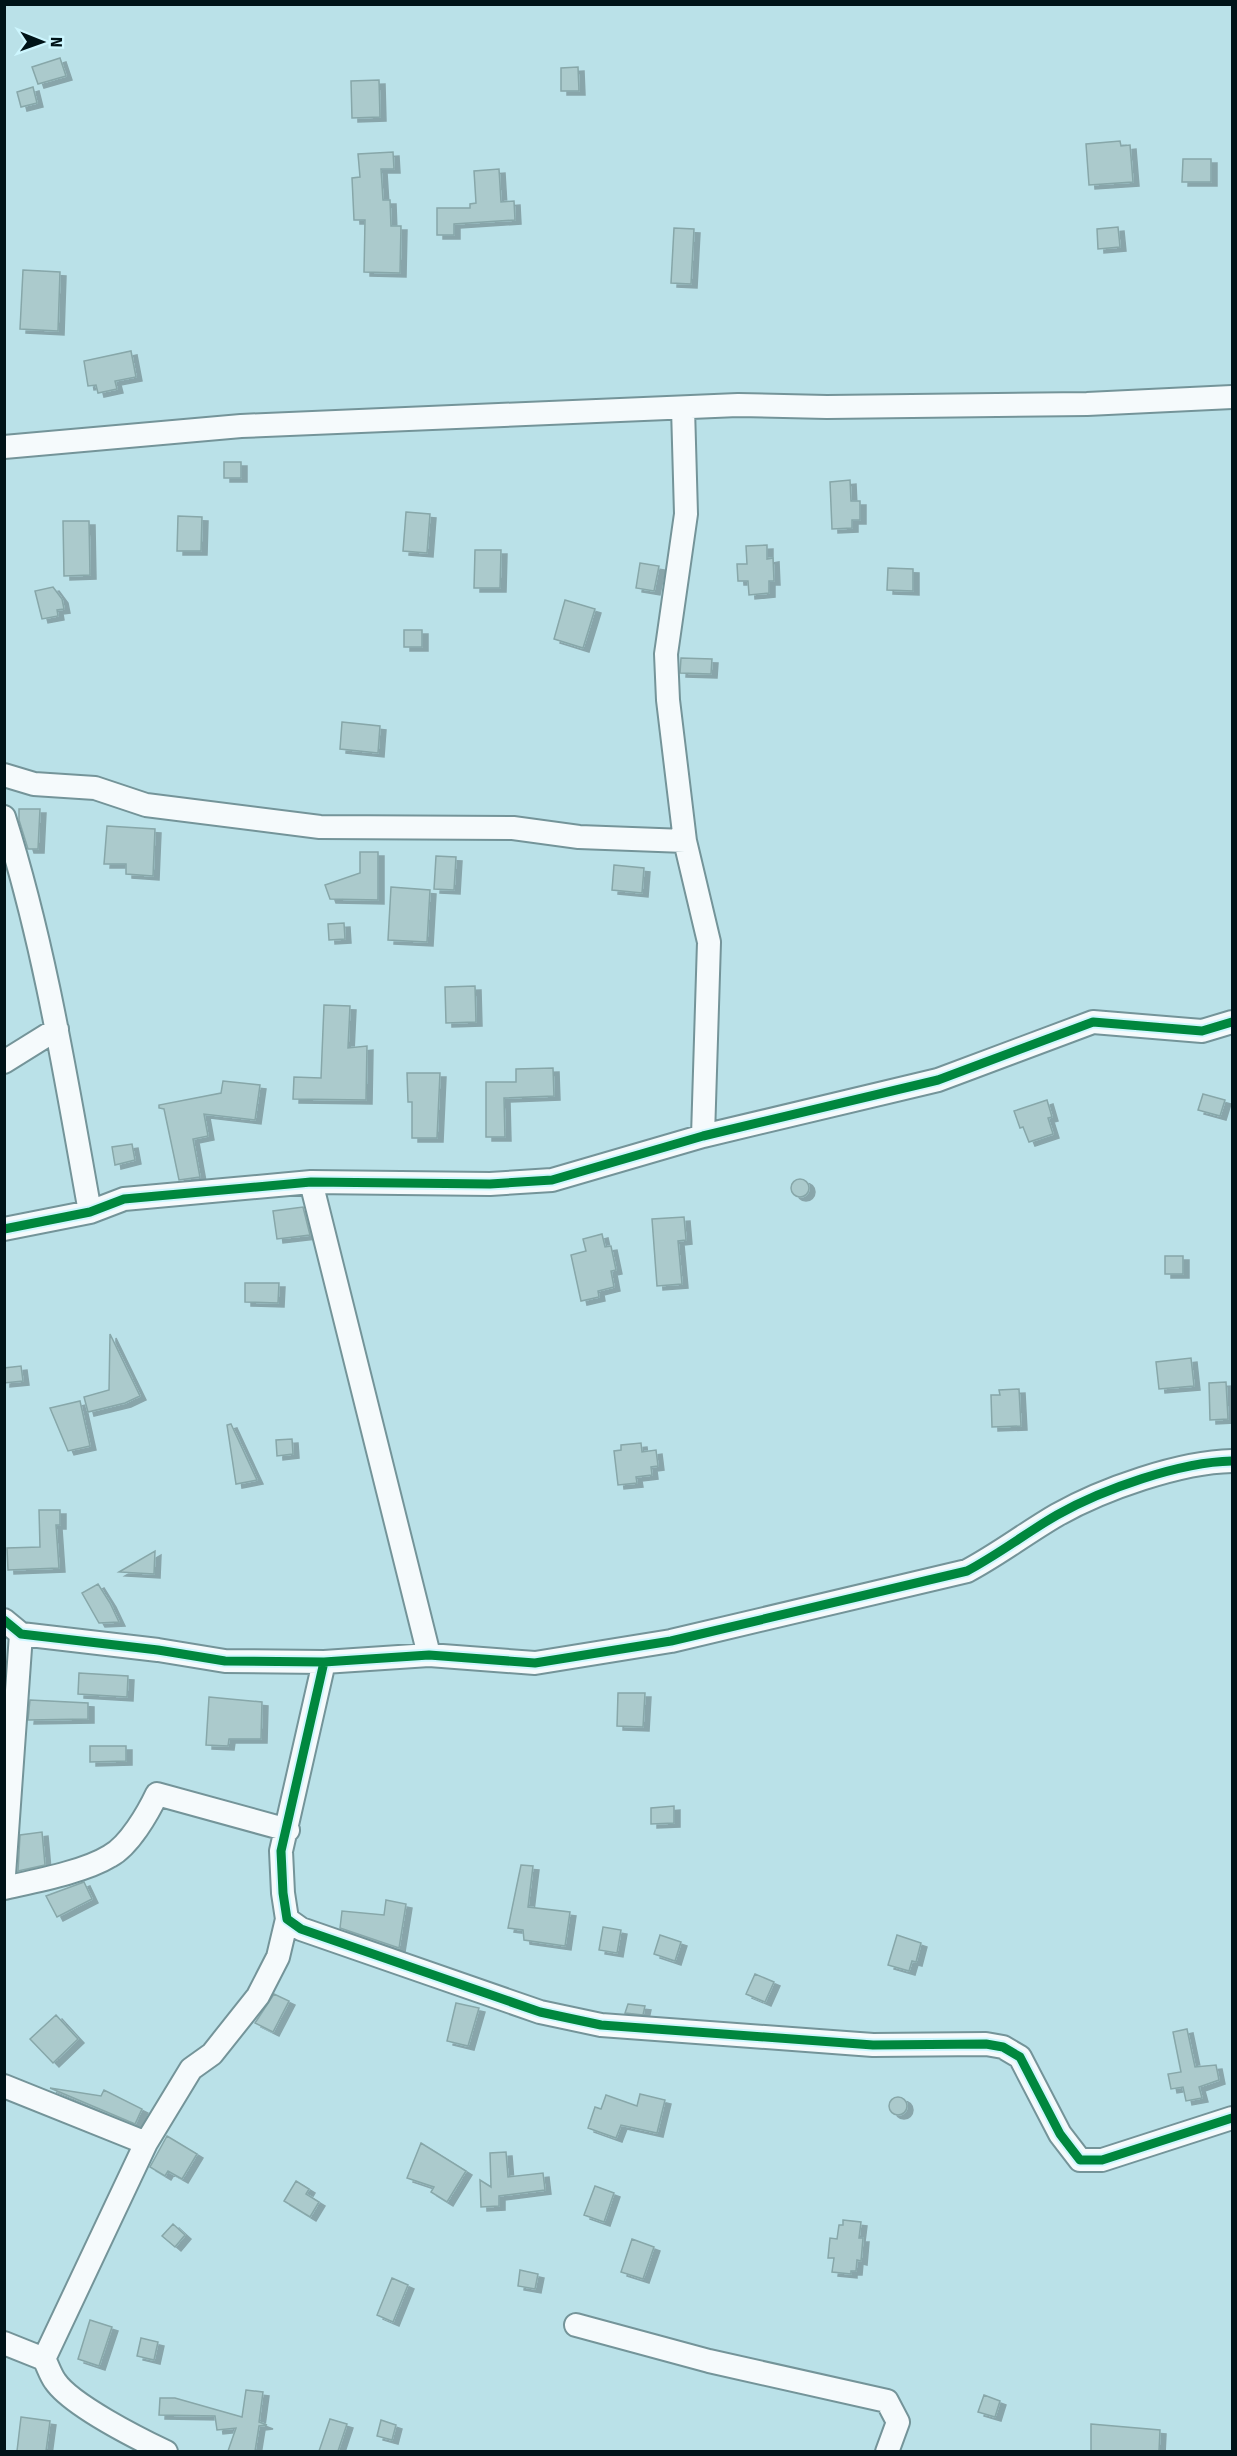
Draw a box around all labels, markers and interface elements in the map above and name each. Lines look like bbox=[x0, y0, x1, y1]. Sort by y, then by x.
north arrow bbox=[12, 12, 72, 72]
text: N bbox=[47, 37, 66, 48]

